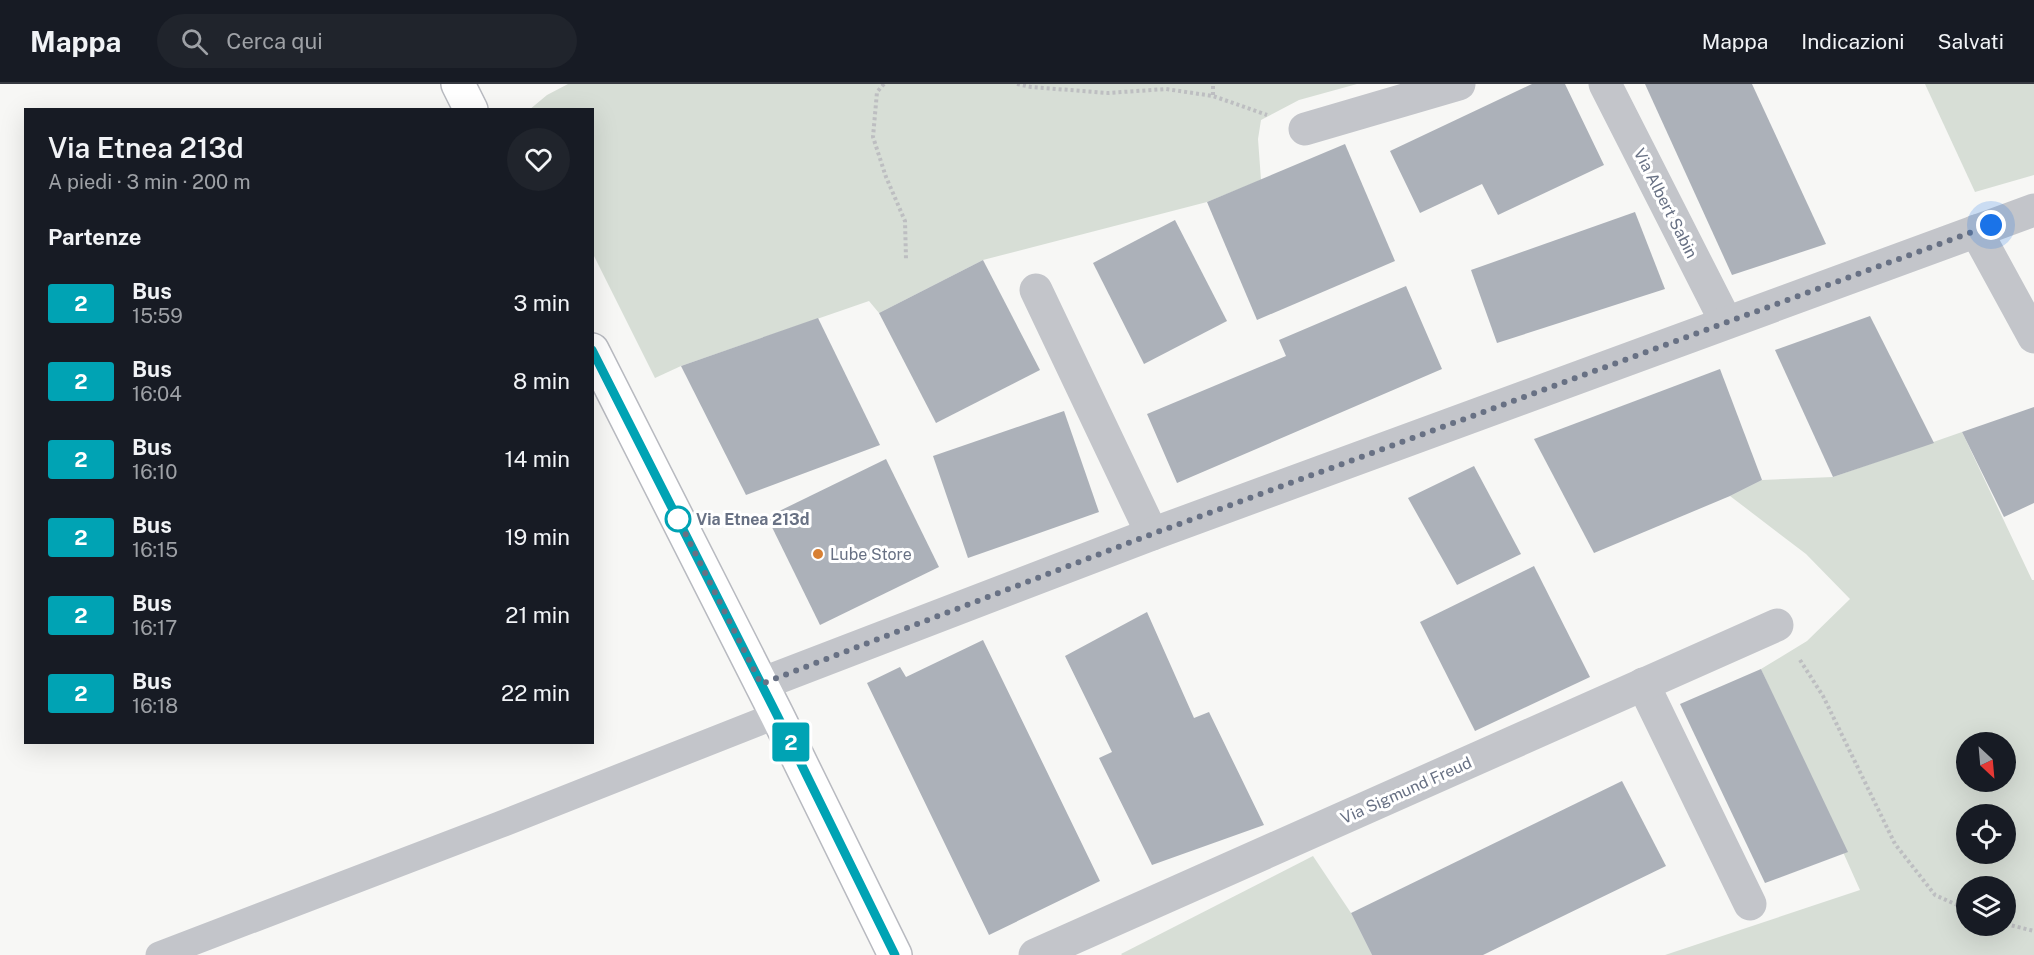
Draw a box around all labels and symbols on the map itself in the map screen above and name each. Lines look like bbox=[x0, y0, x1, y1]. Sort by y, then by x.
street label: Via Albert Sabin bbox=[1630, 145, 1701, 261]
your location bbox=[1976, 210, 2006, 240]
marker: Via Etnea 213d bbox=[665, 506, 691, 532]
place label: Via Etnea 213d bbox=[696, 510, 809, 529]
place label: Lube Store bbox=[830, 545, 912, 564]
marker: Lube Store bbox=[811, 547, 825, 561]
line badge: 2 bbox=[772, 722, 810, 762]
north arrow bbox=[1956, 732, 2016, 792]
street label: Via Sigmund Freud bbox=[1338, 753, 1475, 828]

